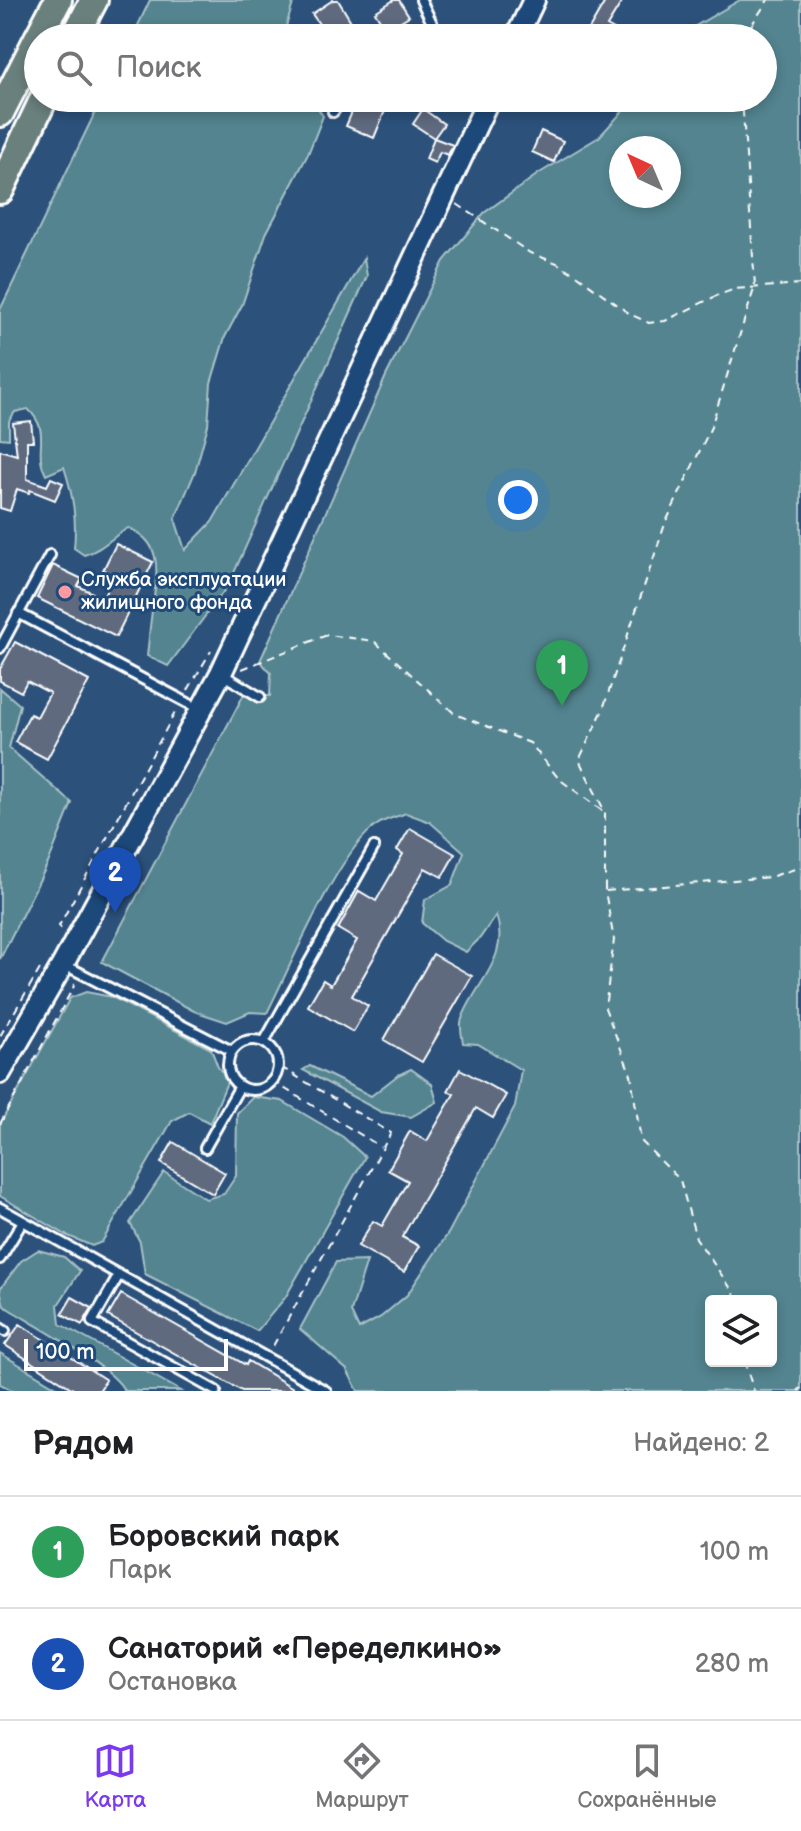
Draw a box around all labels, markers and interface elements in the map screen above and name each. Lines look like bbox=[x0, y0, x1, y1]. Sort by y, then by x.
search box bbox=[24, 24, 777, 112]
icon: search bbox=[52, 46, 96, 90]
text: Поиск bbox=[116, 50, 202, 86]
north arrow bbox=[609, 136, 681, 208]
your location bbox=[498, 480, 538, 520]
place label: Служба эксплуатации жилищного фонда bbox=[81, 568, 286, 615]
marker: Служба эксплуатации жилищного фонда bbox=[56, 583, 74, 601]
pin: 1 bbox=[536, 640, 588, 706]
pin: 2 bbox=[89, 847, 141, 913]
map controls bbox=[705, 1295, 777, 1367]
button: layers bbox=[705, 1295, 777, 1367]
scale bar bbox=[24, 1335, 228, 1371]
text: 100 m bbox=[36, 1339, 95, 1366]
text: Рядом bbox=[32, 1423, 134, 1464]
text: Найдено: 2 bbox=[633, 1428, 769, 1459]
text: Боровский парк bbox=[108, 1519, 339, 1555]
text: 1 bbox=[53, 1537, 63, 1568]
text: 100 m bbox=[700, 1537, 769, 1568]
text: Парк bbox=[108, 1555, 171, 1586]
text: Санаторий «Переделкино» bbox=[108, 1631, 503, 1667]
text: 2 bbox=[50, 1649, 66, 1680]
text: 280 m bbox=[695, 1649, 769, 1680]
text: Остановка bbox=[108, 1667, 237, 1698]
tab: Карта bbox=[84, 1739, 146, 1814]
tab: Маршрут bbox=[315, 1739, 409, 1814]
tab: Сохранённые bbox=[578, 1739, 717, 1814]

